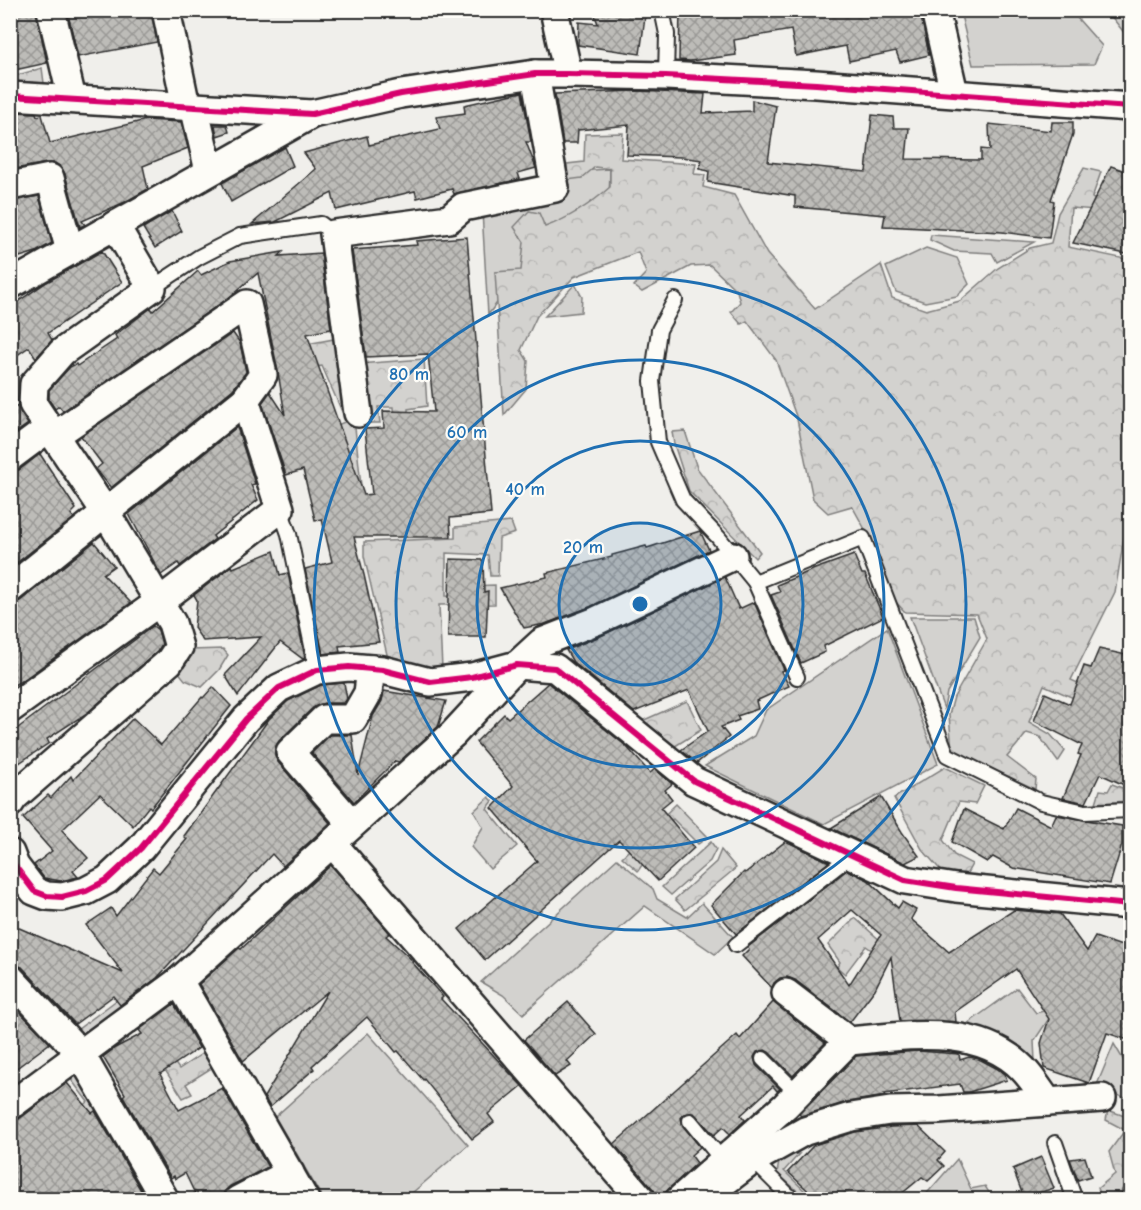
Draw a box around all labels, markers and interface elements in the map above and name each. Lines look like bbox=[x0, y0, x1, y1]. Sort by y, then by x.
text: 80 m bbox=[389, 364, 429, 385]
text: 60 m bbox=[447, 422, 487, 443]
text: 40 m bbox=[505, 479, 545, 500]
text: 20 m bbox=[563, 537, 603, 558]
centre of rings bbox=[630, 594, 650, 614]

